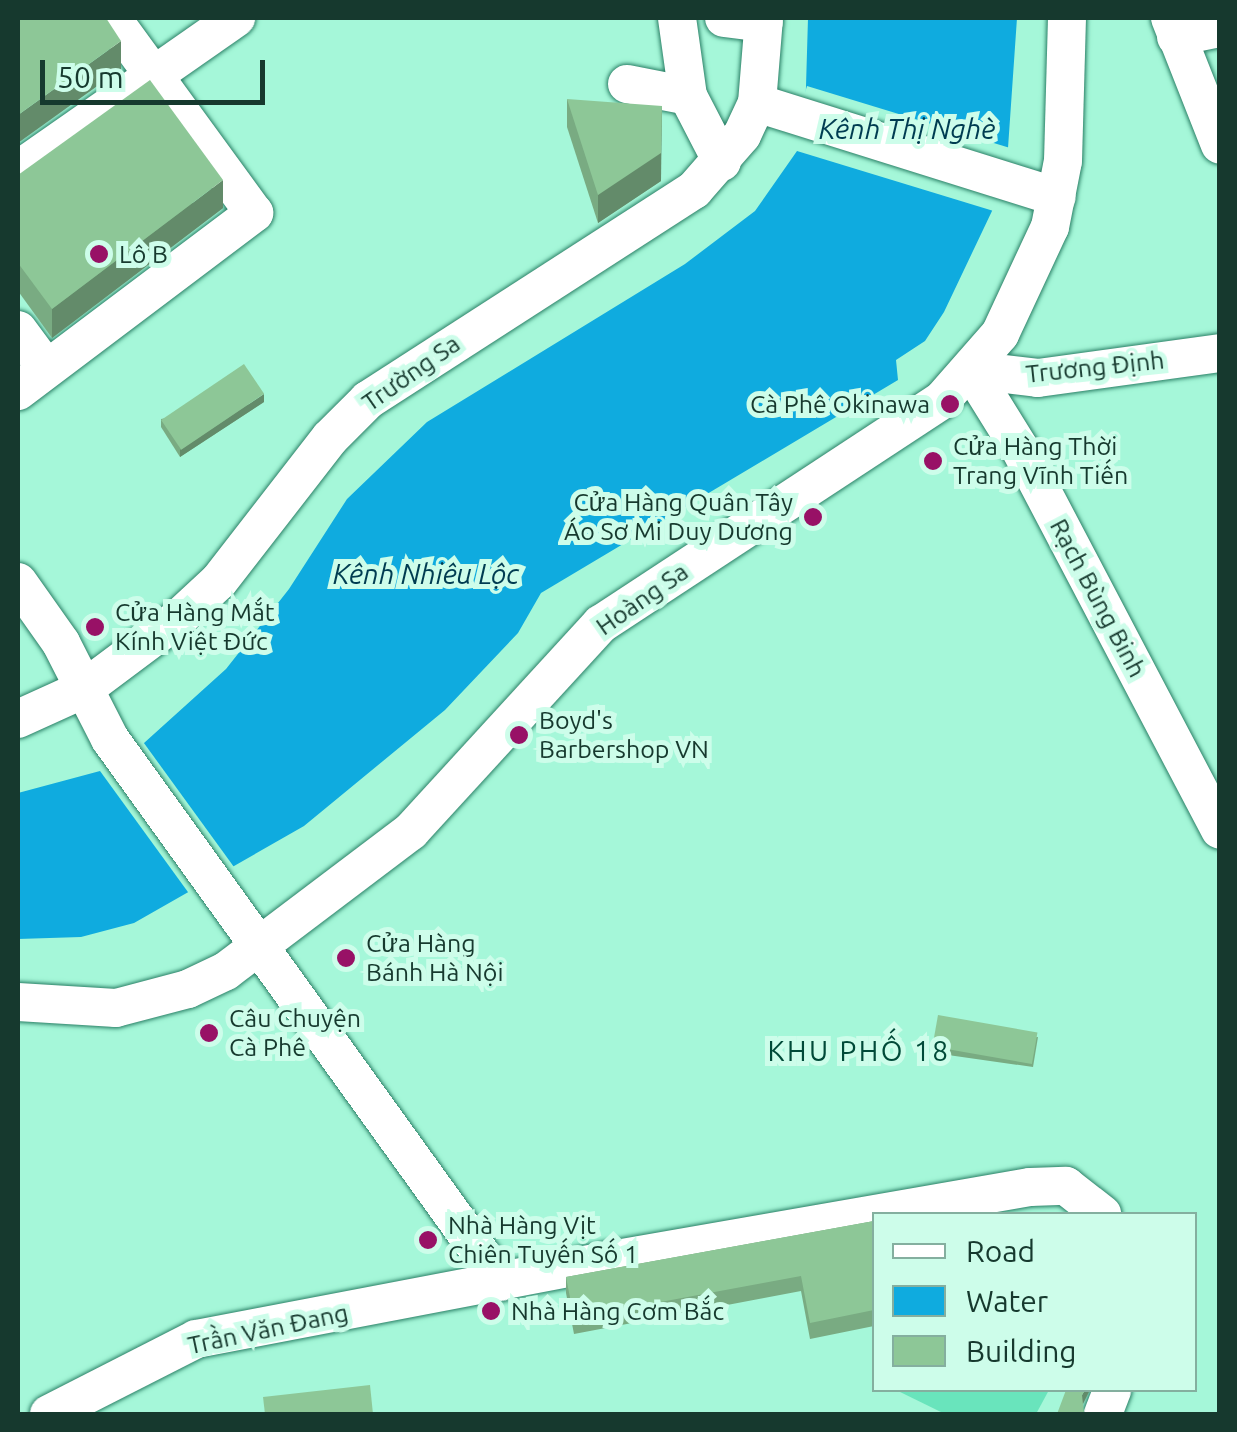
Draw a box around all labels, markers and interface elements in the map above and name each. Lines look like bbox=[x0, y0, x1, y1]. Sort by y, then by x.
scale bar bbox=[45, 40, 270, 102]
text: 50 m bbox=[57, 60, 124, 94]
water label: Kênh Thị Nghè bbox=[819, 112, 995, 146]
place label: Lô B bbox=[119, 239, 168, 269]
marker: Lô B bbox=[88, 243, 110, 265]
street label: Trường Sa bbox=[356, 328, 466, 418]
street label: Trương Định bbox=[1024, 345, 1166, 389]
place label: Cà Phê Okinawa bbox=[750, 389, 930, 419]
marker: Cà Phê Okinawa bbox=[939, 393, 961, 415]
place label: Cửa Hàng Thời Trang Vĩnh Tiến bbox=[953, 432, 1128, 491]
marker: Cửa Hàng Thời Trang Vĩnh Tiến bbox=[922, 450, 944, 472]
place label: Cửa Hàng Quân Tây Áo Sơ Mi Duy Dương bbox=[564, 488, 793, 547]
marker: Cửa Hàng Quân Tây Áo Sơ Mi Duy Dương bbox=[802, 506, 824, 528]
street label: Rạch Bùng Binh bbox=[1044, 514, 1152, 682]
water label: Kênh Nhiêu Lộc bbox=[333, 557, 519, 591]
street label: Hoàng Sa bbox=[590, 557, 694, 641]
place label: Cửa Hàng Mắt Kính Việt Đức bbox=[115, 598, 275, 657]
marker: Cửa Hàng Mắt Kính Việt Đức bbox=[84, 616, 106, 638]
place label: Boyd's Barbershop VN bbox=[539, 706, 709, 765]
marker: Boyd's Barbershop VN bbox=[508, 724, 530, 746]
place label: Cửa Hàng Bánh Hà Nội bbox=[366, 929, 504, 988]
marker: Cửa Hàng Bánh Hà Nội bbox=[335, 947, 357, 969]
place label: Câu Chuyện Cà Phê bbox=[229, 1004, 361, 1063]
marker: Câu Chuyện Cà Phê bbox=[198, 1022, 220, 1044]
district label: KHU PHỐ 18 bbox=[767, 1034, 951, 1068]
place label: Nhà Hàng Vịt Chiên Tuyến Số 1 bbox=[448, 1211, 638, 1270]
legend bbox=[872, 1212, 1197, 1392]
marker: Nhà Hàng Vịt Chiên Tuyến Số 1 bbox=[417, 1229, 439, 1251]
text: Road bbox=[966, 1234, 1035, 1268]
text: Water bbox=[966, 1284, 1048, 1318]
place label: Nhà Hàng Cơm Bắc bbox=[511, 1296, 724, 1326]
street label: Trần Văn Ðang bbox=[185, 1297, 351, 1361]
marker: Nhà Hàng Cơm Bắc bbox=[480, 1300, 502, 1322]
text: Building bbox=[966, 1334, 1077, 1368]

